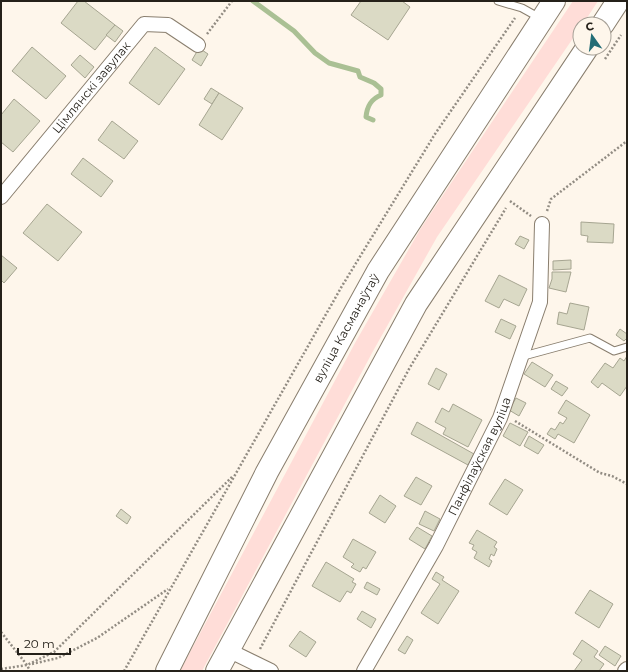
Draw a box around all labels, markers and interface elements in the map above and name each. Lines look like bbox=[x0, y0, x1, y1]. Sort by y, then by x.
north arrow bbox=[572, 16, 612, 56]
text: С bbox=[584, 19, 595, 34]
street label: Цімлянскі завулак bbox=[49, 38, 133, 136]
street label: вуліца Касманаўтаў bbox=[310, 270, 382, 385]
street label: Панфілаўская вуліца bbox=[444, 395, 514, 518]
scale bar bbox=[18, 630, 70, 656]
text: 20 m bbox=[24, 636, 55, 651]

